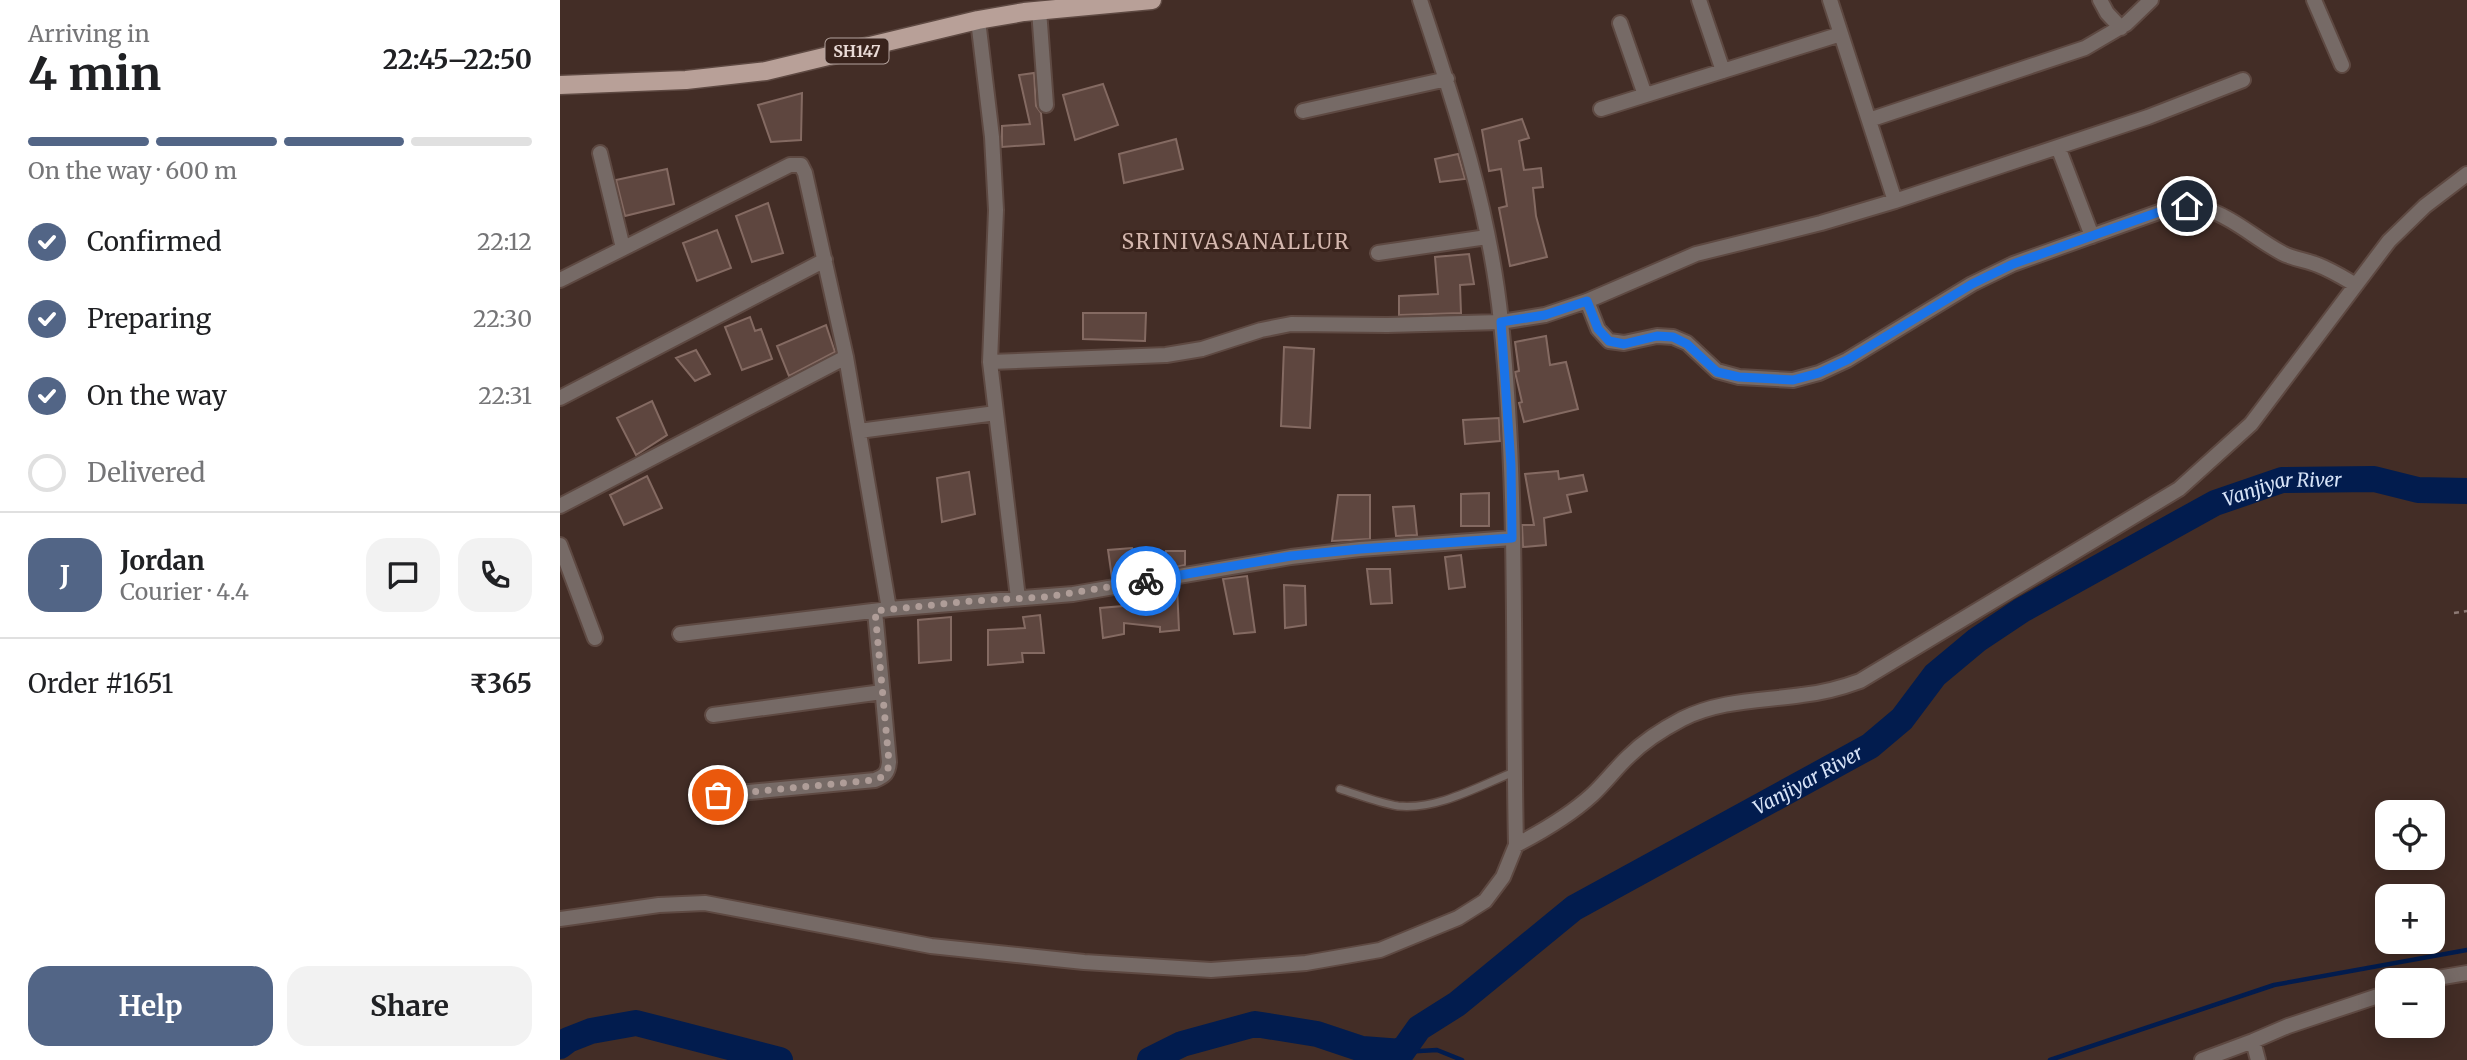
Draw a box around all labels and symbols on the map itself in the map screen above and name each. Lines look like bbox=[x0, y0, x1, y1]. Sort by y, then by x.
road number: SH147 bbox=[826, 38, 888, 64]
pin bbox=[2157, 176, 2217, 236]
district label: SRINIVASANALLUR bbox=[1121, 228, 1351, 255]
water label: Vanjiyar River bbox=[2220, 467, 2342, 511]
courier bbox=[1111, 546, 1181, 616]
water label: Vanjiyar River bbox=[1749, 740, 1867, 820]
pin bbox=[688, 765, 748, 825]

